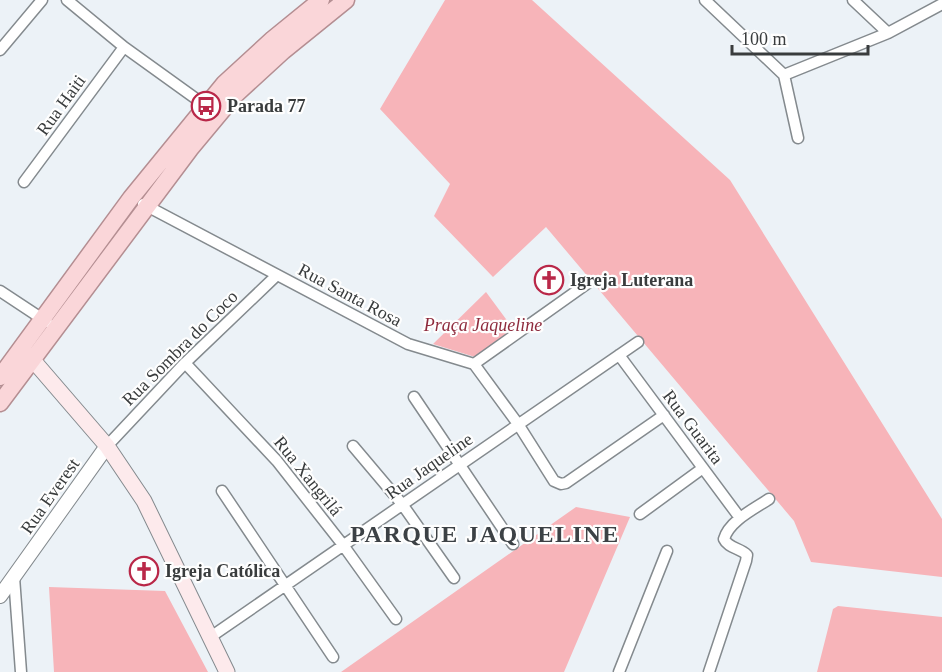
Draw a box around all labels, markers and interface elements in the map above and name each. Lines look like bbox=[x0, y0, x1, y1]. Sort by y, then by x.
scale bar bbox=[732, 18, 868, 56]
text: 100 m bbox=[741, 29, 787, 49]
street label: Rua Haiti bbox=[32, 71, 90, 139]
bus stop icon: Parada 77 bbox=[190, 90, 222, 122]
place label: Parada 77 bbox=[227, 96, 306, 116]
street label: Rua Santa Rosa bbox=[295, 259, 405, 331]
church icon: Igreja Luterana bbox=[533, 264, 565, 296]
place label: Igreja Luterana bbox=[570, 270, 693, 290]
street label: Rua Sombra do Coco bbox=[118, 286, 242, 410]
park label: Praça Jaqueline bbox=[423, 315, 542, 335]
street label: Rua Guarita bbox=[659, 386, 727, 468]
street label: Rua Jaqueline bbox=[382, 429, 476, 503]
street label: Rua Xangrilá bbox=[270, 432, 346, 520]
street label: Rua Everest bbox=[17, 454, 83, 538]
district label: PARQUE JAQUELINE bbox=[350, 521, 620, 547]
church icon: Igreja Católica bbox=[128, 555, 160, 587]
place label: Igreja Católica bbox=[165, 561, 280, 581]

